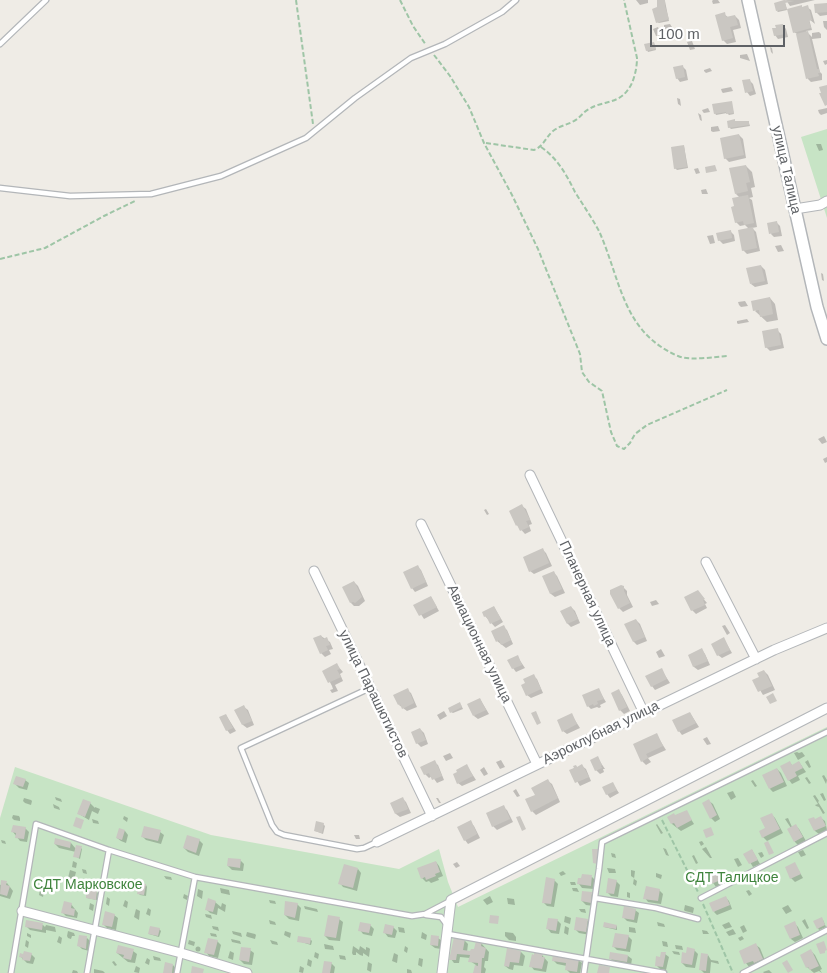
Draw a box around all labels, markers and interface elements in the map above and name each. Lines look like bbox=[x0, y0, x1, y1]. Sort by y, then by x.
scale bar bbox=[652, 15, 787, 47]
text: 100 m bbox=[658, 25, 700, 42]
street label: улица Талица bbox=[768, 124, 804, 216]
street label: Планерная улица bbox=[555, 538, 619, 650]
street label: Авиационная улица bbox=[443, 582, 515, 706]
street label: улица Парашютистов bbox=[335, 627, 411, 761]
street label: Аэроклубная улица bbox=[540, 698, 662, 768]
park label: СДТ Талицкое bbox=[685, 870, 779, 886]
park label: СДТ Марковское bbox=[33, 877, 143, 893]

